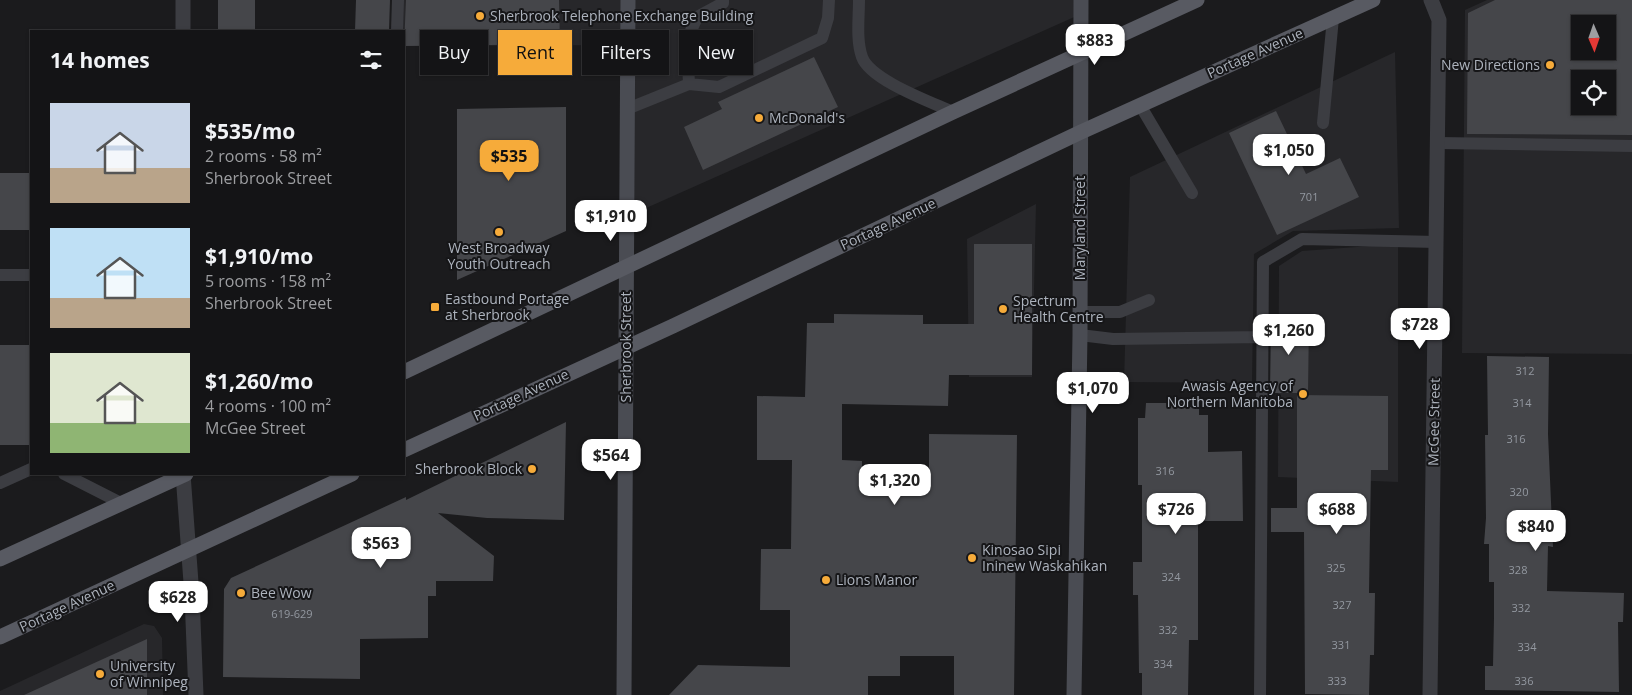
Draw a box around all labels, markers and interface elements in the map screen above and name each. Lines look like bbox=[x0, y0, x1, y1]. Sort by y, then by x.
place label: Sherbrook Telephone Exchange Building bbox=[490, 6, 754, 25]
marker: Sherbrook Telephone Exchange Building bbox=[474, 10, 486, 22]
north arrow bbox=[1571, 15, 1616, 60]
map controls bbox=[1571, 15, 1616, 115]
pin: $883 bbox=[1065, 23, 1125, 66]
street label: Portage Avenue bbox=[1204, 23, 1306, 82]
text: $883 bbox=[1077, 29, 1113, 51]
chip: Buy bbox=[420, 30, 488, 75]
chip: Rent bbox=[498, 30, 572, 75]
chip: Filters bbox=[582, 30, 669, 75]
chip: New bbox=[679, 30, 753, 75]
text: 14 homes bbox=[50, 46, 150, 74]
icon: filters bbox=[357, 46, 385, 74]
place label: New Directions bbox=[1441, 55, 1540, 74]
marker: New Directions bbox=[1544, 59, 1556, 71]
button: locate bbox=[1571, 70, 1616, 115]
place label: McDonald's bbox=[769, 108, 845, 127]
marker: McDonald's bbox=[753, 112, 765, 124]
text: $535/mo bbox=[205, 117, 295, 145]
icon: home bbox=[90, 123, 150, 183]
pin: $1,050 bbox=[1248, 134, 1330, 176]
text: $1,050 bbox=[1264, 139, 1314, 161]
pin: $535 bbox=[479, 140, 539, 182]
text: 2 rooms · 58 m² bbox=[205, 145, 322, 167]
text: $535 bbox=[491, 145, 527, 167]
text: Sherbrook Street bbox=[205, 167, 332, 189]
street label: Maryland Street bbox=[1070, 176, 1089, 280]
house number: 701 bbox=[1300, 189, 1318, 204]
street label: Portage Avenue bbox=[837, 193, 939, 254]
pin: $1,910 bbox=[570, 200, 652, 242]
text: $1,910 bbox=[586, 205, 636, 227]
marker: West Broadway Youth Outreach bbox=[493, 226, 505, 238]
place label: West Broadway Youth Outreach bbox=[447, 238, 551, 273]
text: $1,910/mo bbox=[205, 242, 313, 270]
icon: home bbox=[90, 248, 150, 308]
text: 5 rooms · 158 m² bbox=[205, 270, 331, 292]
place label: Eastbound Portage at Sherbrook bbox=[445, 289, 570, 324]
street label: Sherbrook Street bbox=[616, 291, 635, 403]
place label: Spectrum Health Centre bbox=[1013, 291, 1104, 326]
text: Sherbrook Street bbox=[205, 292, 332, 314]
marker: Eastbound Portage at Sherbrook bbox=[429, 301, 441, 313]
marker: Spectrum Health Centre bbox=[997, 303, 1009, 315]
pin: $728 bbox=[1390, 308, 1450, 350]
text: $728 bbox=[1402, 313, 1438, 335]
pin: $1,260 bbox=[1248, 314, 1330, 356]
text: $1,260 bbox=[1264, 319, 1314, 341]
house number: 312 bbox=[1516, 363, 1534, 378]
street label: Portage Avenue bbox=[470, 364, 572, 425]
text: $1,260/mo bbox=[205, 367, 313, 395]
pin: $1,070 bbox=[1052, 372, 1134, 414]
icon: home bbox=[90, 373, 150, 433]
place label: Awasis Agency of Northern Manitoba bbox=[1167, 376, 1294, 411]
text: $1,070 bbox=[1068, 377, 1118, 399]
street label: McGee Street bbox=[1423, 378, 1444, 466]
marker: Awasis Agency of Northern Manitoba bbox=[1297, 388, 1309, 400]
text: 4 rooms · 100 m² bbox=[205, 395, 331, 417]
house number: 314 bbox=[1513, 395, 1532, 410]
text: McGee Street bbox=[205, 417, 306, 439]
house number: 316 bbox=[1507, 431, 1525, 446]
pin: $564 bbox=[581, 438, 641, 481]
text: $564 bbox=[593, 444, 629, 466]
place label: Sherbrook Block bbox=[415, 459, 523, 478]
marker: Sherbrook Block bbox=[526, 463, 538, 475]
house number: 316 bbox=[1156, 463, 1174, 478]
pin: $1,320 bbox=[854, 464, 936, 506]
text: $1,320 bbox=[870, 469, 920, 491]
house number: 320 bbox=[1510, 484, 1528, 499]
pin: $726 bbox=[1146, 492, 1206, 535]
pin: $688 bbox=[1307, 492, 1367, 535]
text: $726 bbox=[1158, 498, 1194, 520]
text: $688 bbox=[1319, 498, 1355, 520]
pin: $840 bbox=[1506, 510, 1566, 552]
text: $840 bbox=[1518, 515, 1554, 537]
pin: $563 bbox=[351, 526, 411, 569]
text: $563 bbox=[363, 532, 399, 554]
place label: Kinosao Sipi Ininew Waskahikan bbox=[982, 540, 1107, 575]
marker: Kinosao Sipi Ininew Waskahikan bbox=[966, 552, 978, 564]
house number: 325 bbox=[1327, 560, 1345, 575]
house number: 328 bbox=[1509, 562, 1527, 577]
house number: 324 bbox=[1162, 569, 1181, 584]
place label: Lions Manor bbox=[836, 570, 918, 589]
marker: Lions Manor bbox=[820, 574, 832, 586]
street label: Portage Avenue bbox=[16, 575, 118, 636]
pin: $628 bbox=[148, 580, 208, 623]
place label: Bee Wow bbox=[251, 583, 312, 602]
text: $628 bbox=[160, 586, 196, 608]
marker: Bee Wow bbox=[235, 587, 247, 599]
house number: 327 bbox=[1333, 597, 1351, 612]
house number: 332 bbox=[1512, 600, 1530, 615]
house number: 619-629 bbox=[271, 606, 313, 621]
house number: 332 bbox=[1159, 622, 1177, 637]
house number: 331 bbox=[1332, 637, 1350, 652]
house number: 334 bbox=[1518, 639, 1537, 654]
place label: University of Winnipeg bbox=[110, 656, 188, 691]
house number: 334 bbox=[1154, 656, 1173, 671]
marker: University of Winnipeg bbox=[94, 668, 106, 680]
house number: 333 bbox=[1328, 673, 1346, 688]
house number: 336 bbox=[1515, 673, 1533, 688]

